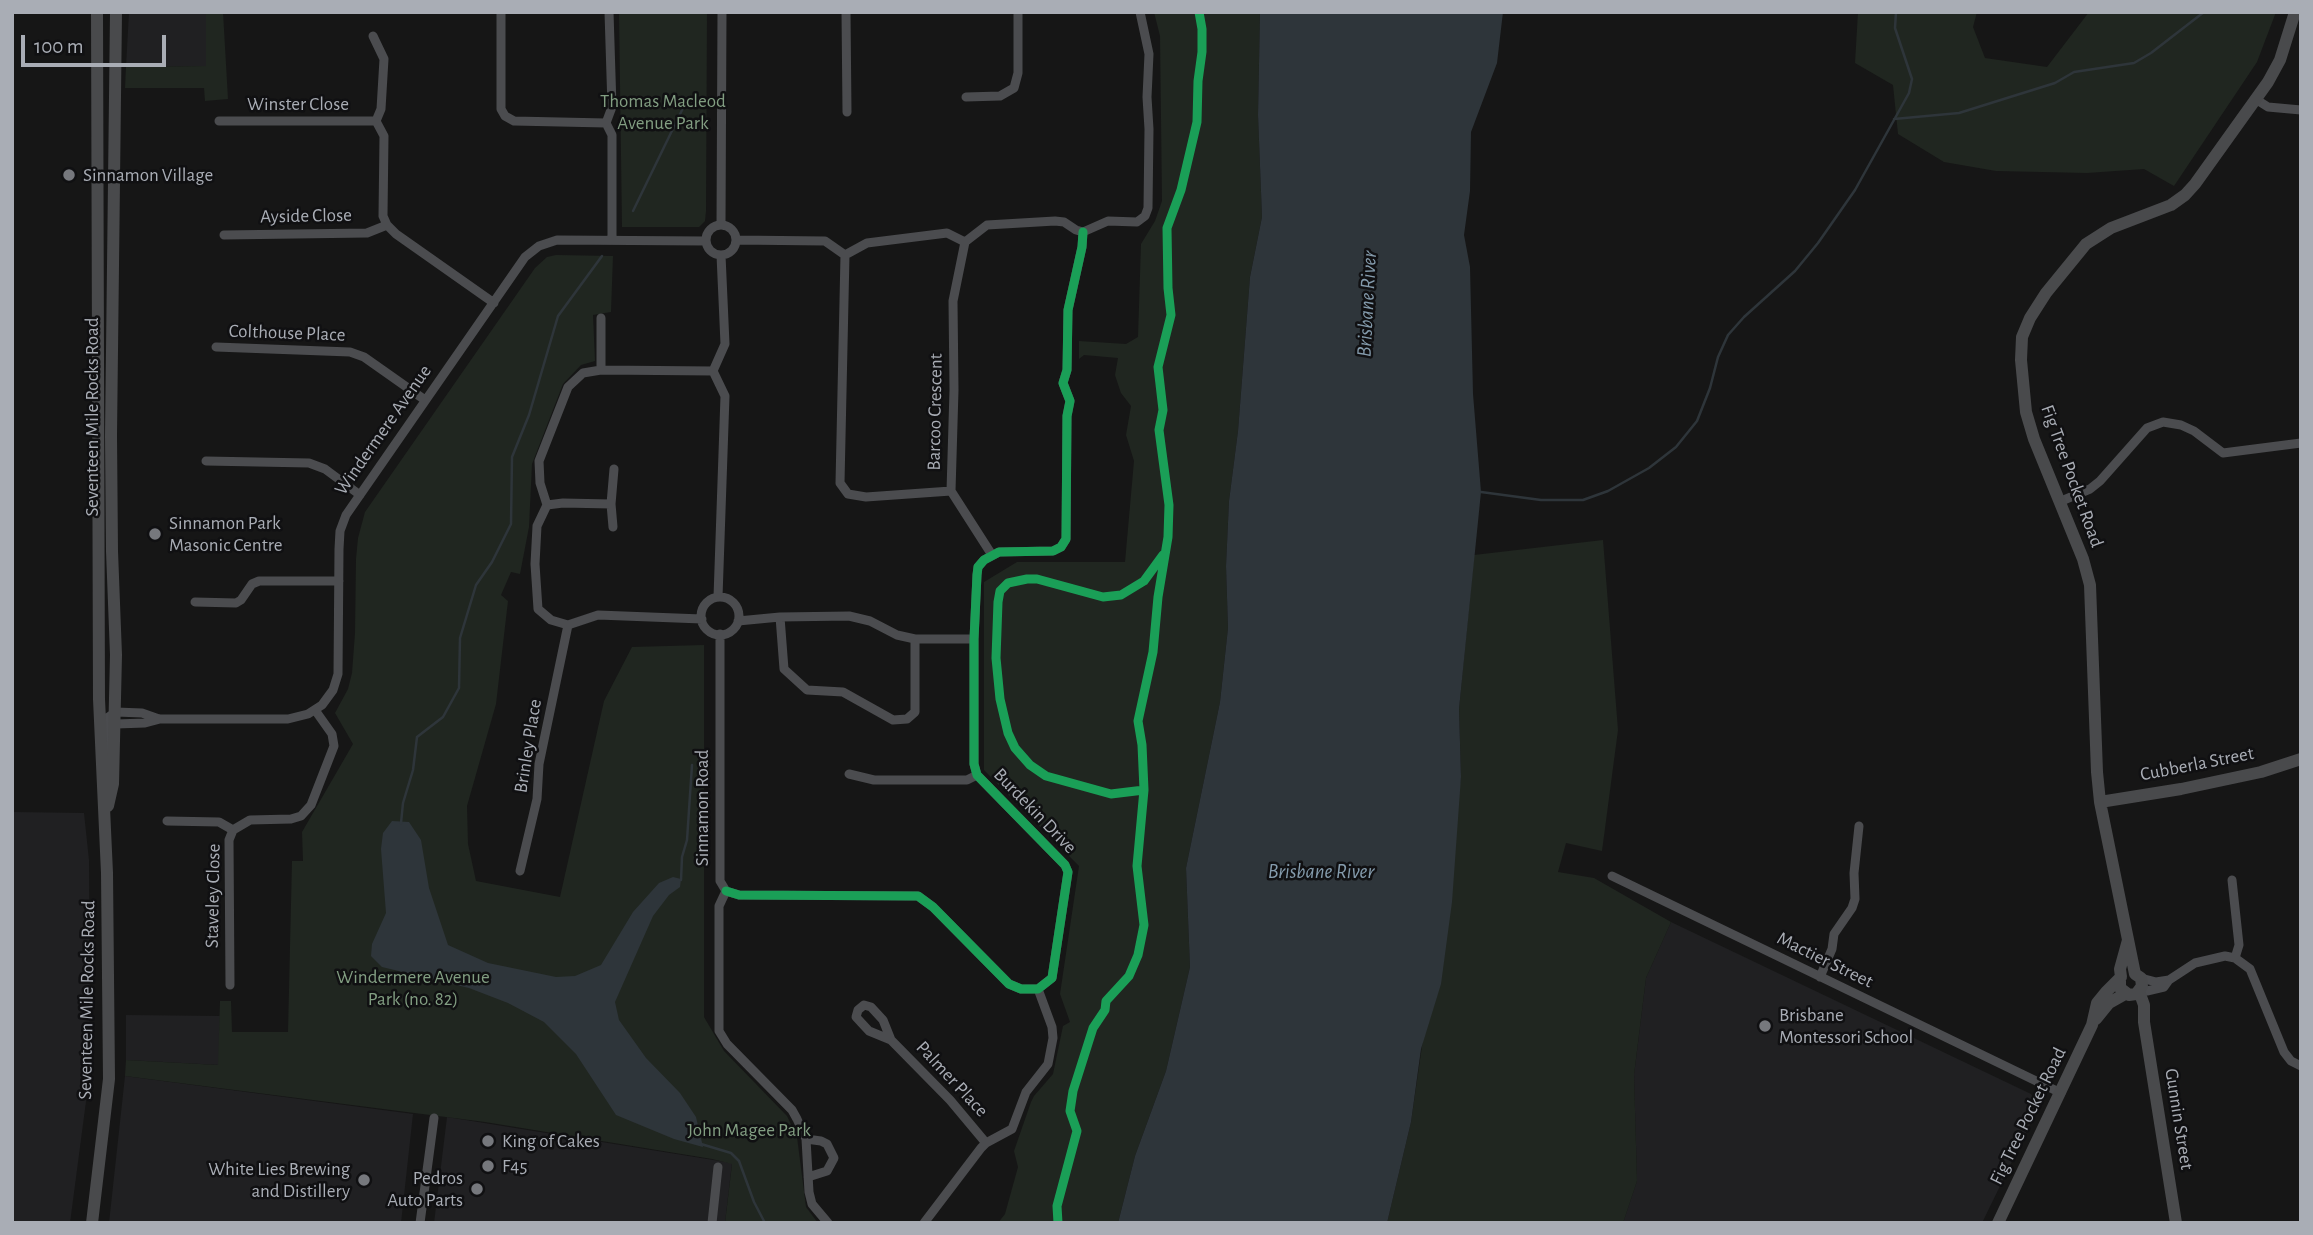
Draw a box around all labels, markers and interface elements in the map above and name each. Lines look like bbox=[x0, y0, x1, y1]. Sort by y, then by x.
scale bar bbox=[24, 21, 170, 65]
text: 100 m bbox=[34, 36, 84, 57]
park label: Thomas Macleod Avenue Park bbox=[600, 90, 726, 134]
street label: Winster Close bbox=[247, 93, 349, 115]
place label: Sinnamon Village bbox=[83, 164, 213, 186]
marker: Sinnamon Village bbox=[61, 167, 77, 183]
street label: Ayside Close bbox=[260, 204, 352, 228]
water label: Brisbane River bbox=[1352, 250, 1382, 358]
street label: Seventeen Mile Rocks Road bbox=[81, 317, 103, 517]
street label: Colthouse Place bbox=[228, 320, 346, 346]
street label: Barcoo Crescent bbox=[923, 353, 947, 471]
street label: Windermere Avenue bbox=[330, 361, 436, 499]
street label: Fig Tree Pocket Road bbox=[2036, 402, 2108, 550]
place label: Sinnamon Park Masonic Centre bbox=[169, 512, 283, 556]
marker: Sinnamon Park Masonic Centre bbox=[147, 526, 163, 542]
street label: Brinley Place bbox=[509, 697, 547, 795]
street label: Cubberla Street bbox=[2138, 742, 2256, 786]
street label: Sinnamon Road bbox=[691, 750, 713, 866]
street label: Burdekin Drive bbox=[989, 763, 1081, 859]
street label: Staveley Close bbox=[201, 844, 225, 948]
water label: Brisbane River bbox=[1268, 859, 1374, 885]
street label: Seventeen Mile Rocks Road bbox=[74, 900, 100, 1100]
street label: Mactier Street bbox=[1773, 927, 1877, 993]
park label: Windermere Avenue Park (no. 82) bbox=[336, 966, 490, 1010]
place label: Brisbane Montessori School bbox=[1779, 1004, 1913, 1048]
marker: Brisbane Montessori School bbox=[1757, 1018, 1773, 1034]
street label: Palmer Place bbox=[911, 1036, 993, 1122]
street label: Fig Tree Pocket Road bbox=[1985, 1044, 2071, 1188]
street label: Gunnin Street bbox=[2160, 1067, 2198, 1171]
park label: John Magee Park bbox=[687, 1119, 811, 1141]
place label: King of Cakes bbox=[502, 1130, 600, 1152]
marker: King of Cakes bbox=[480, 1133, 496, 1149]
place label: F45 bbox=[502, 1155, 527, 1177]
place label: White Lies Brewing and Distillery bbox=[208, 1158, 350, 1202]
marker: F45 bbox=[480, 1158, 496, 1174]
place label: Pedros Auto Parts bbox=[387, 1167, 463, 1211]
marker: White Lies Brewing and Distillery bbox=[356, 1172, 372, 1188]
marker: Pedros Auto Parts bbox=[469, 1181, 485, 1197]

